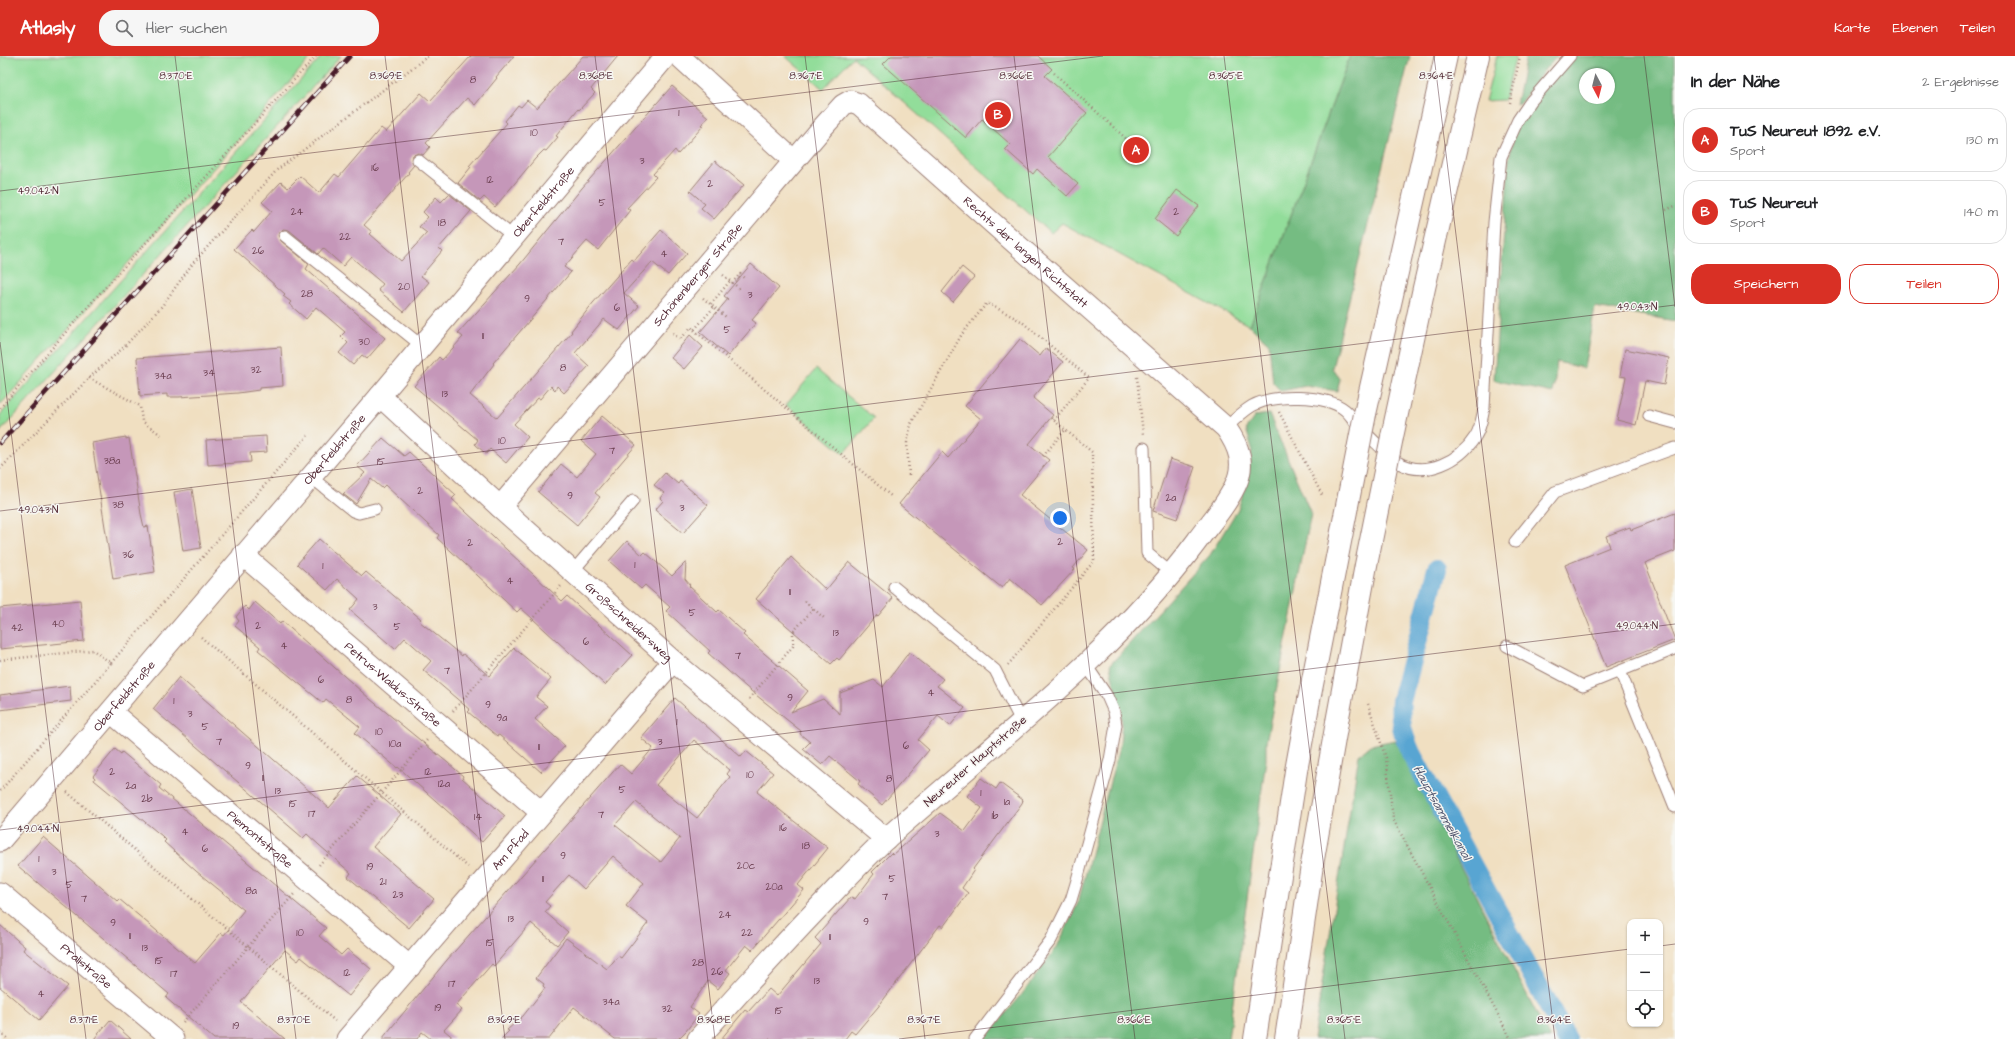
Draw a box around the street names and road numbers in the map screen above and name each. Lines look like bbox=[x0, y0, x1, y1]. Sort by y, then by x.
street label: Oberfeldstraße bbox=[509, 162, 579, 241]
street label: Rechts der langen Richtstatt bbox=[959, 193, 1092, 312]
street label: Schönenberger Straße bbox=[649, 219, 747, 330]
street label: Oberfeldstraße bbox=[300, 410, 370, 489]
street label: Großschneidersweg bbox=[581, 579, 676, 666]
street label: Petrus-Waldus-Straße bbox=[340, 638, 445, 732]
street label: Oberfeldstraße bbox=[89, 657, 160, 735]
street label: Neureuter Hauptstraße bbox=[920, 711, 1031, 811]
street label: Piemontstraße bbox=[223, 807, 297, 873]
street label: Am Pfad bbox=[488, 826, 533, 874]
street label: Pralistraße bbox=[57, 940, 116, 993]

